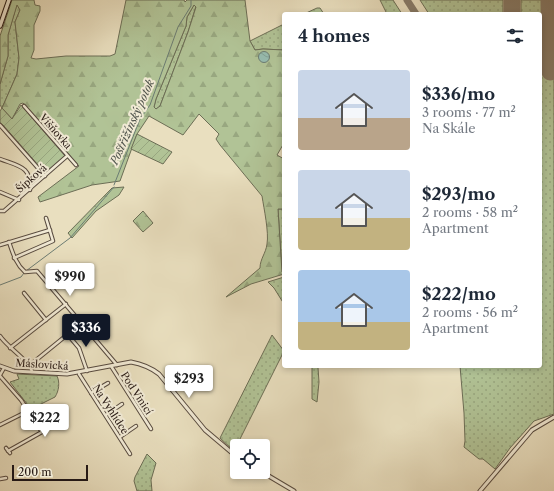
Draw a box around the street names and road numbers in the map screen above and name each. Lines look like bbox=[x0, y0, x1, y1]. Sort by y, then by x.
street label: Višňovka bbox=[36, 110, 75, 152]
street label: Šípková bbox=[13, 161, 50, 196]
street label: Máslovická bbox=[15, 356, 70, 373]
street label: Pod Vinicí bbox=[118, 369, 155, 417]
street label: Na Vyhlídce bbox=[90, 382, 132, 437]

